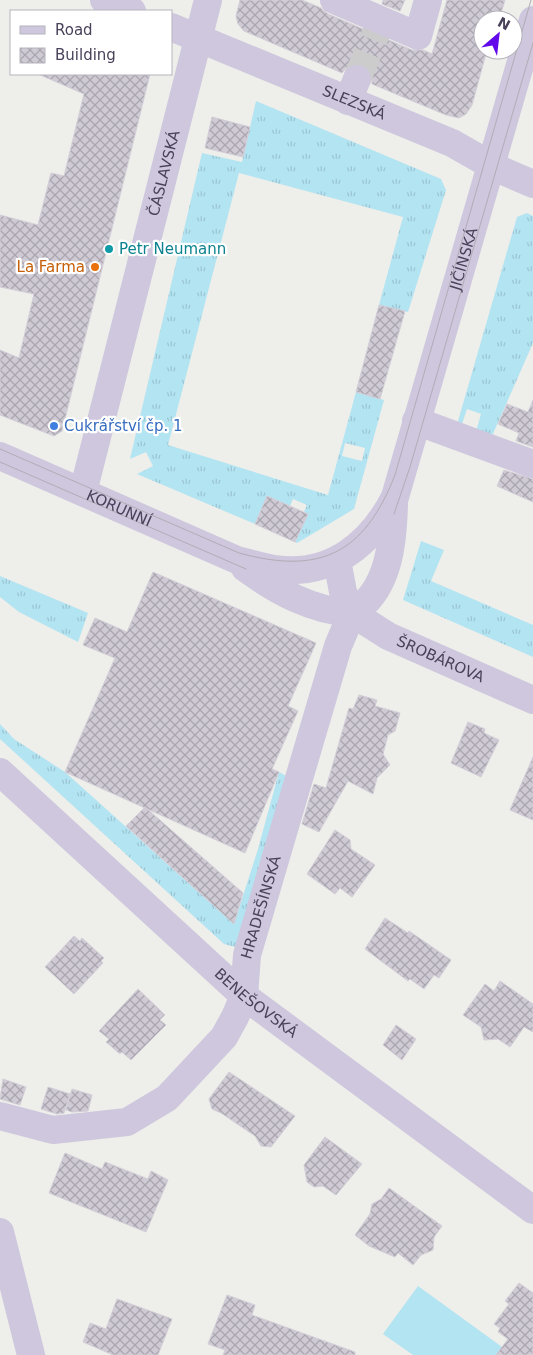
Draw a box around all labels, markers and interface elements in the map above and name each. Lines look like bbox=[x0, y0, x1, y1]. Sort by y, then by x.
legend bbox=[10, 10, 172, 75]
north arrow bbox=[473, 10, 523, 60]
text: N bbox=[495, 14, 513, 33]
text: Road bbox=[55, 21, 93, 39]
text: Building bbox=[55, 46, 116, 64]
street label: SLEZSKÁ bbox=[320, 81, 389, 124]
street label: ČÁSLAVSKÁ bbox=[143, 127, 184, 218]
street label: JIČÍNSKÁ bbox=[446, 225, 482, 293]
place label: Petr Neumann bbox=[119, 240, 226, 258]
marker: Petr Neumann bbox=[103, 243, 115, 255]
place label: La Farma bbox=[17, 258, 85, 276]
marker: La Farma bbox=[89, 261, 101, 273]
place label: Cukrářství čp. 1 bbox=[64, 417, 183, 435]
marker: Cukrářství čp. 1 bbox=[48, 420, 60, 432]
street label: KORUNNÍ bbox=[84, 486, 155, 530]
street label: ŠROBÁROVA bbox=[394, 631, 488, 687]
street label: HRADEŠÍNSKÁ bbox=[237, 852, 285, 961]
street label: BENEŠOVSKÁ bbox=[211, 964, 302, 1042]

